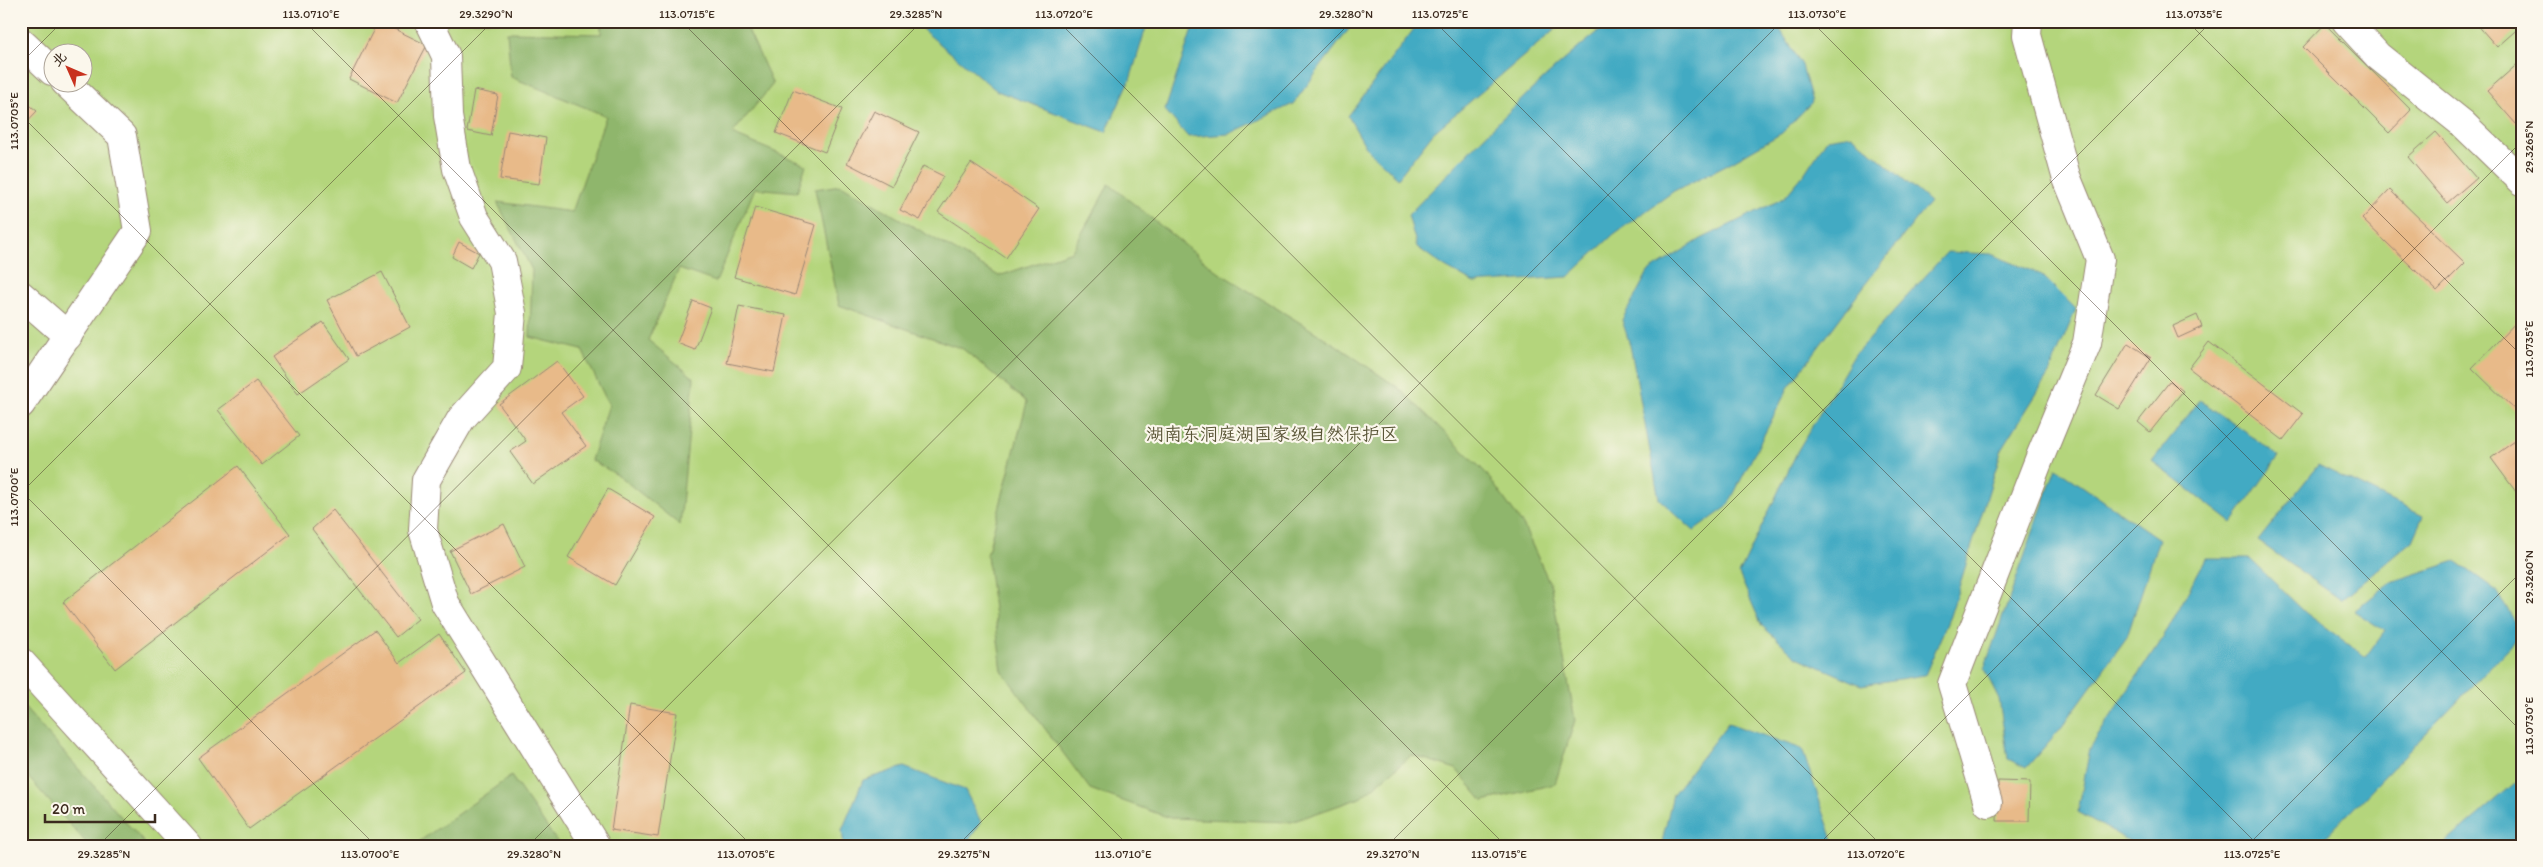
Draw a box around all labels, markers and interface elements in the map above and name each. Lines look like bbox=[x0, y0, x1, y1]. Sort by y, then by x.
text: 113.0710°E bbox=[282, 7, 340, 21]
text: 29.3290°N bbox=[459, 7, 513, 21]
text: 113.0715°E bbox=[659, 7, 715, 21]
text: 29.3285°N bbox=[890, 7, 942, 21]
text: 113.0720°E bbox=[1035, 7, 1093, 21]
text: 29.3280°N bbox=[1319, 7, 1373, 21]
text: 113.0725°E bbox=[1412, 7, 1469, 21]
text: 113.0730°E bbox=[1788, 7, 1846, 21]
text: 113.0735°E bbox=[2166, 7, 2223, 21]
north arrow bbox=[42, 42, 92, 92]
text: 北 bbox=[48, 48, 70, 70]
text: 113.0705°E bbox=[7, 92, 21, 150]
text: 29.3265°N bbox=[2522, 121, 2536, 173]
text: 113.0735°E bbox=[2522, 320, 2536, 377]
park label: 湖南东洞庭湖国家级自然保护区 bbox=[1146, 423, 1398, 445]
text: 113.0700°E bbox=[7, 467, 21, 526]
text: 29.3260°N bbox=[2522, 550, 2536, 604]
text: 113.0730°E bbox=[2522, 697, 2536, 755]
scale bar bbox=[45, 792, 155, 824]
text: 20 m bbox=[52, 800, 86, 818]
text: 29.3285°N bbox=[78, 847, 130, 861]
text: 113.0700°E bbox=[341, 847, 400, 861]
text: 29.3280°N bbox=[507, 847, 561, 861]
text: 113.0705°E bbox=[717, 847, 775, 861]
text: 29.3275°N bbox=[938, 847, 990, 861]
text: 113.0710°E bbox=[1094, 847, 1152, 861]
text: 29.3270°N bbox=[1366, 847, 1420, 861]
text: 113.0715°E bbox=[1471, 847, 1527, 861]
text: 113.0720°E bbox=[1847, 847, 1905, 861]
text: 113.0725°E bbox=[2224, 847, 2281, 861]

